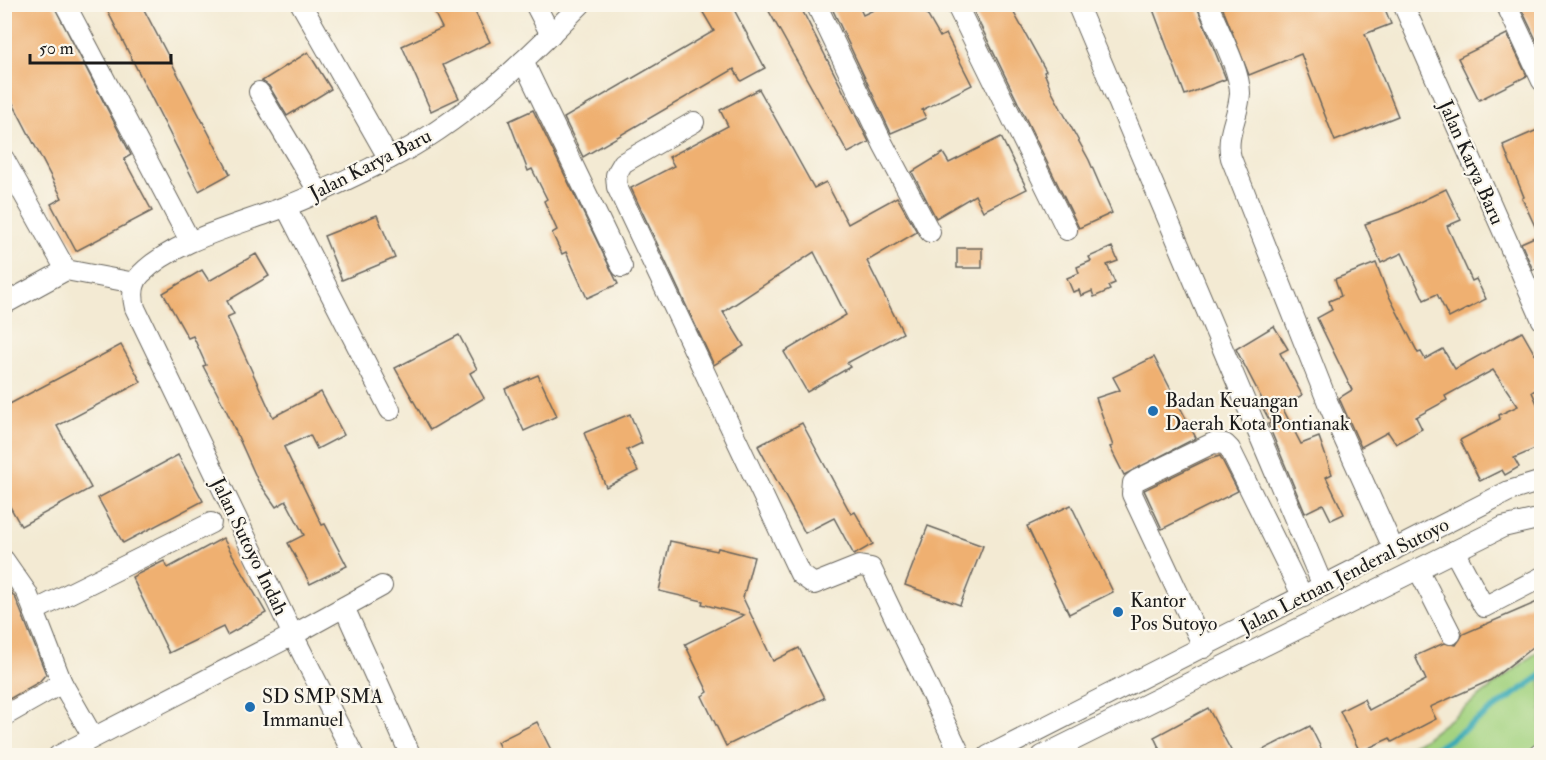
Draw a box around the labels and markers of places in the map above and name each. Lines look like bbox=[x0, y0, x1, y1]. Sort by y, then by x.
place label: Badan Keuangan Daerah Kota Pontianak bbox=[1165, 388, 1350, 436]
marker: Badan Keuangan Daerah Kota Pontianak bbox=[1146, 404, 1160, 418]
place label: Kantor Pos Sutoyo bbox=[1130, 588, 1217, 636]
marker: Kantor Pos Sutoyo bbox=[1111, 605, 1125, 619]
place label: SD SMP SMA Immanuel bbox=[262, 684, 383, 732]
marker: SD SMP SMA Immanuel bbox=[243, 700, 257, 714]

